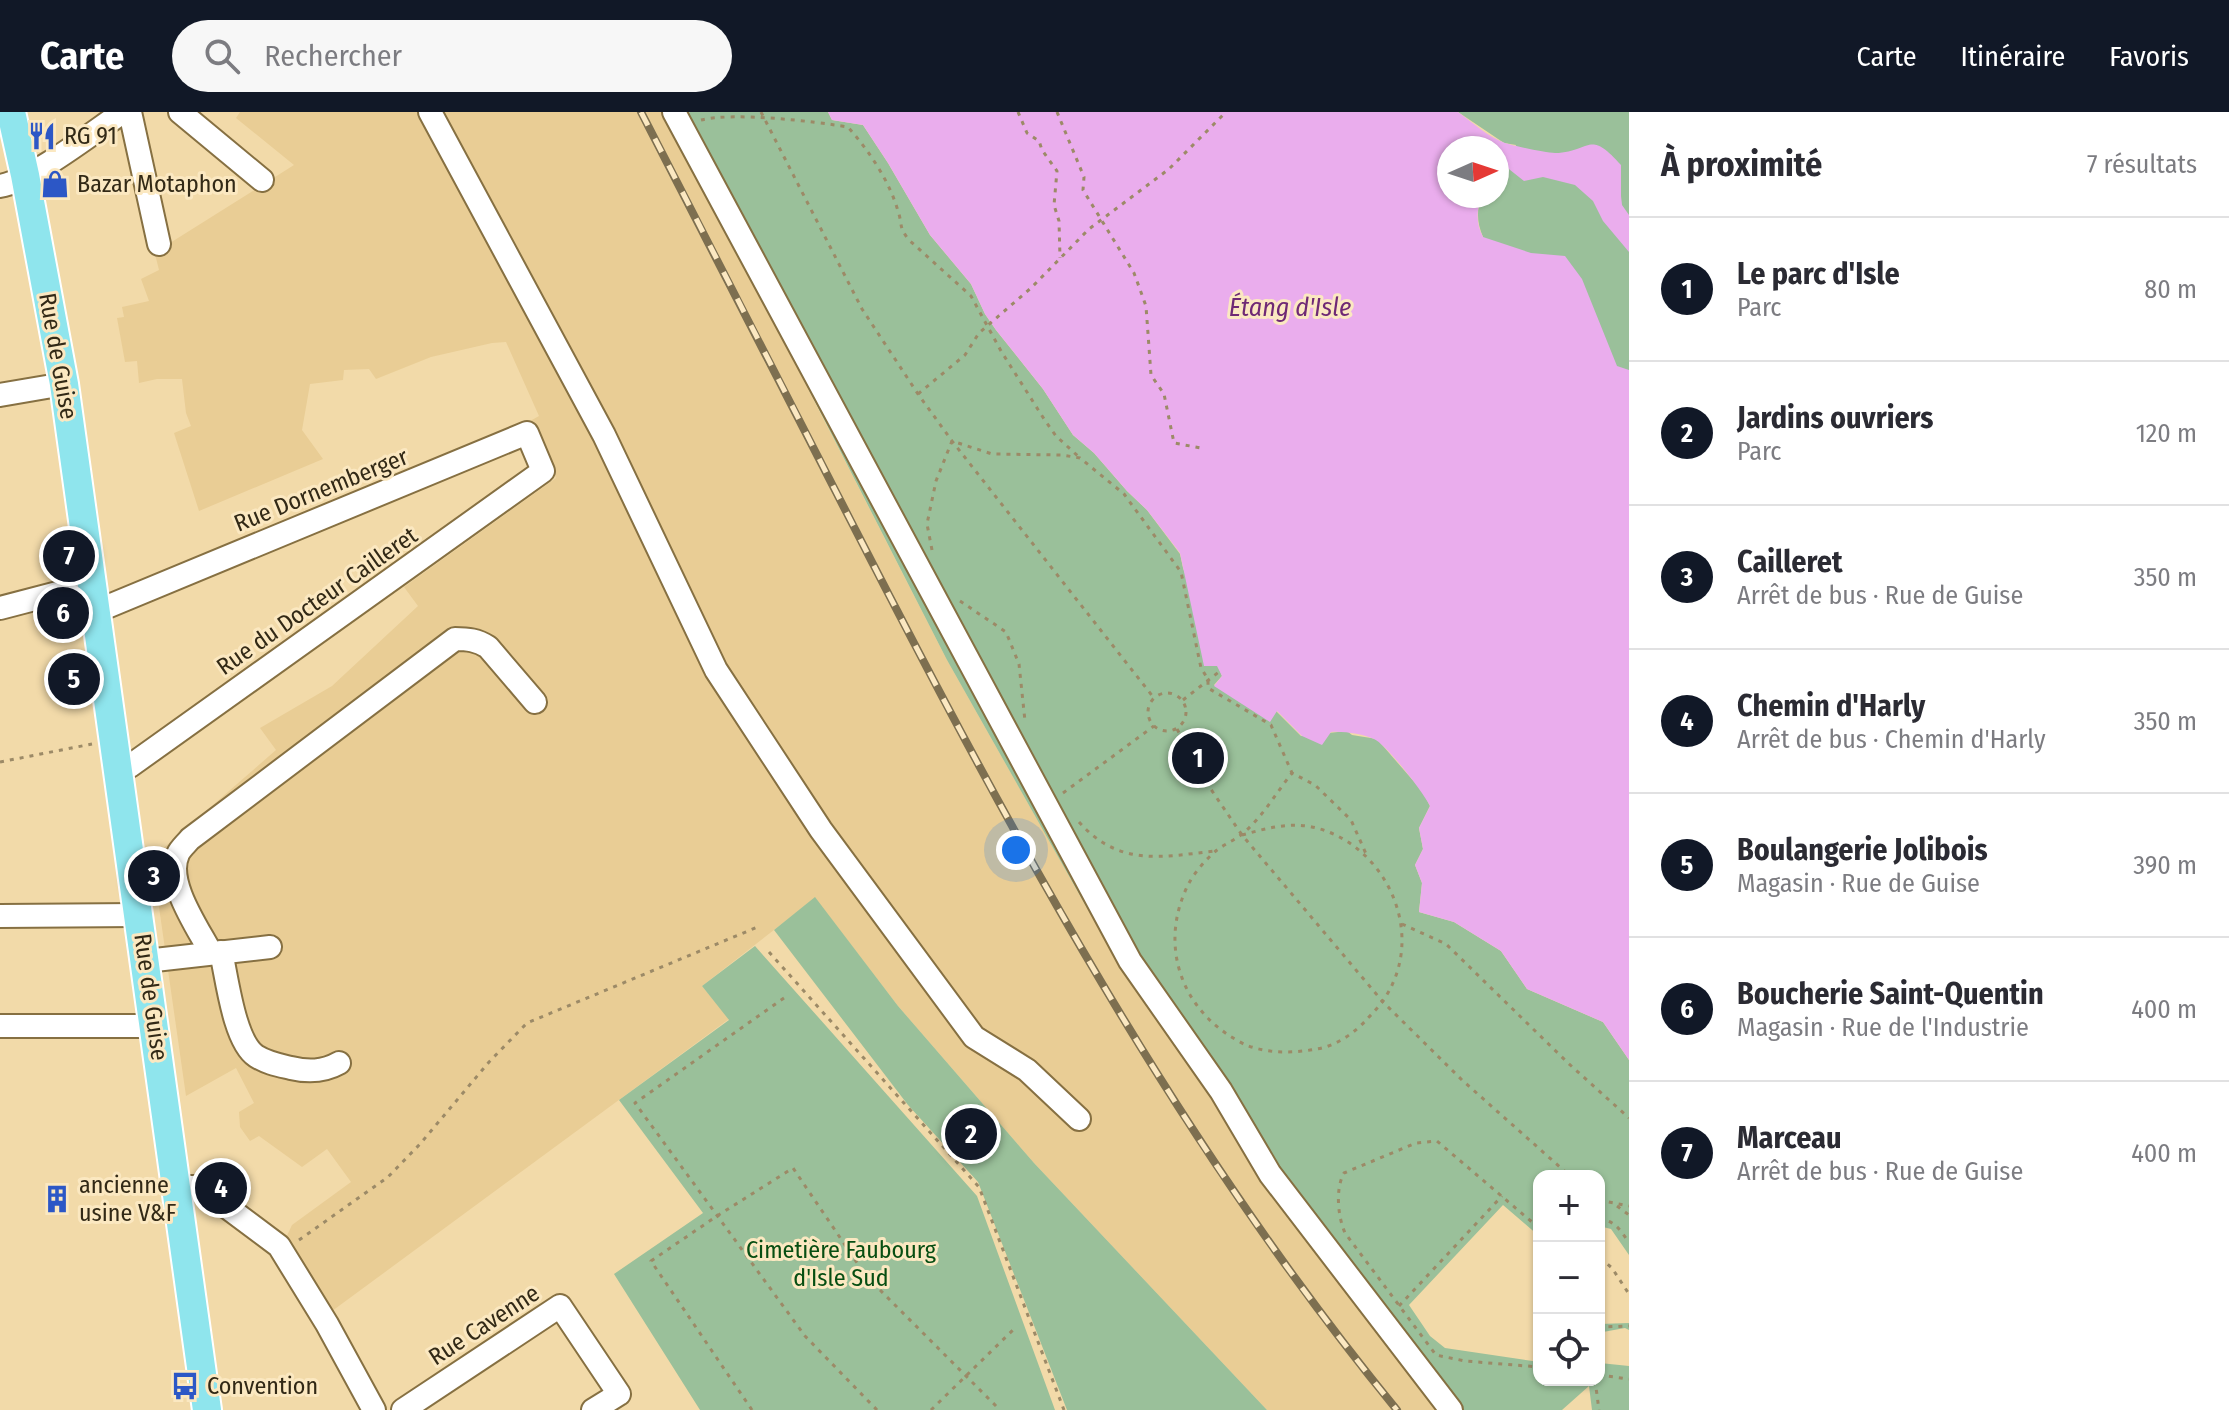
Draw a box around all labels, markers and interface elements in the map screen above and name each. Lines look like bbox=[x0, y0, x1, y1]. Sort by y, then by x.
search box bbox=[172, 20, 732, 92]
text: Carte bbox=[40, 33, 124, 79]
icon: search bbox=[200, 34, 244, 78]
text: Rechercher bbox=[264, 38, 402, 74]
text: Carte bbox=[1857, 40, 1917, 73]
text: Itinéraire bbox=[1961, 40, 2065, 73]
text: Favoris bbox=[2109, 40, 2189, 73]
restaurant icon: RG 91 bbox=[27, 121, 57, 151]
place label: RG 91 bbox=[64, 122, 117, 150]
north arrow bbox=[1437, 136, 1509, 208]
text: À proximité bbox=[1661, 144, 1822, 185]
text: 7 résultats bbox=[2087, 149, 2197, 180]
shop icon: Bazar Motaphon bbox=[40, 169, 70, 199]
place label: Bazar Motaphon bbox=[77, 170, 237, 198]
text: Le parc d'Isle bbox=[1737, 256, 1900, 292]
text: 1 bbox=[1682, 274, 1693, 305]
text: 80 m bbox=[2144, 274, 2197, 305]
street label: Rue de Guise bbox=[33, 291, 83, 421]
water label: Étang d'Isle bbox=[1229, 292, 1351, 323]
text: Parc bbox=[1737, 292, 1781, 323]
text: Jardins ouvriers bbox=[1737, 400, 1933, 436]
text: 2 bbox=[1681, 418, 1693, 449]
text: 120 m bbox=[2136, 418, 2197, 449]
text: Parc bbox=[1737, 436, 1781, 467]
street label: Rue Dornemberger bbox=[230, 442, 413, 538]
street label: Rue du Docteur Cailleret bbox=[211, 521, 423, 681]
pin: 7 bbox=[43, 526, 95, 586]
text: Cailleret bbox=[1737, 544, 1842, 580]
text: 3 bbox=[1681, 562, 1693, 593]
text: 350 m bbox=[2134, 562, 2197, 593]
text: Arrêt de bus · Rue de Guise bbox=[1737, 580, 2023, 611]
pin: 6 bbox=[37, 583, 89, 643]
pin: 5 bbox=[48, 649, 100, 709]
text: Chemin d'Harly bbox=[1737, 688, 1925, 724]
text: 4 bbox=[1680, 706, 1694, 737]
text: 350 m bbox=[2134, 706, 2197, 737]
text: Arrêt de bus · Chemin d'Harly bbox=[1737, 724, 2046, 755]
pin: 1 bbox=[1172, 728, 1224, 788]
your location bbox=[996, 830, 1036, 870]
text: Boulangerie Jolibois bbox=[1737, 832, 1988, 868]
pin: 3 bbox=[128, 846, 180, 906]
text: 5 bbox=[1681, 850, 1693, 881]
text: 390 m bbox=[2133, 850, 2197, 881]
text: Magasin · Rue de Guise bbox=[1737, 868, 1980, 899]
street label: Rue de Guise bbox=[128, 932, 174, 1062]
text: Boucherie Saint-Quentin bbox=[1737, 976, 2044, 1012]
text: 6 bbox=[1680, 994, 1694, 1025]
text: 400 m bbox=[2131, 994, 2197, 1025]
text: Magasin · Rue de l'Industrie bbox=[1737, 1012, 2029, 1043]
pin: 2 bbox=[945, 1104, 997, 1164]
text: Marceau bbox=[1737, 1120, 1842, 1156]
text: 7 bbox=[1681, 1138, 1693, 1169]
text: 400 m bbox=[2131, 1138, 2197, 1169]
text: Arrêt de bus · Rue de Guise bbox=[1737, 1156, 2023, 1187]
pin: 4 bbox=[195, 1158, 247, 1218]
map controls bbox=[1533, 1170, 1605, 1386]
button: + bbox=[1533, 1170, 1605, 1242]
place label: ancienne usine V&F bbox=[79, 1171, 177, 1227]
building icon: ancienne usine V&F bbox=[42, 1184, 72, 1214]
park label: Cimetière Faubourg d'Isle Sud bbox=[746, 1236, 937, 1292]
button: − bbox=[1533, 1242, 1605, 1314]
street label: Rue Cavenne bbox=[424, 1279, 544, 1371]
button: locate bbox=[1533, 1314, 1605, 1386]
bus stop icon: Convention bbox=[170, 1371, 200, 1401]
place label: Convention bbox=[207, 1372, 318, 1400]

